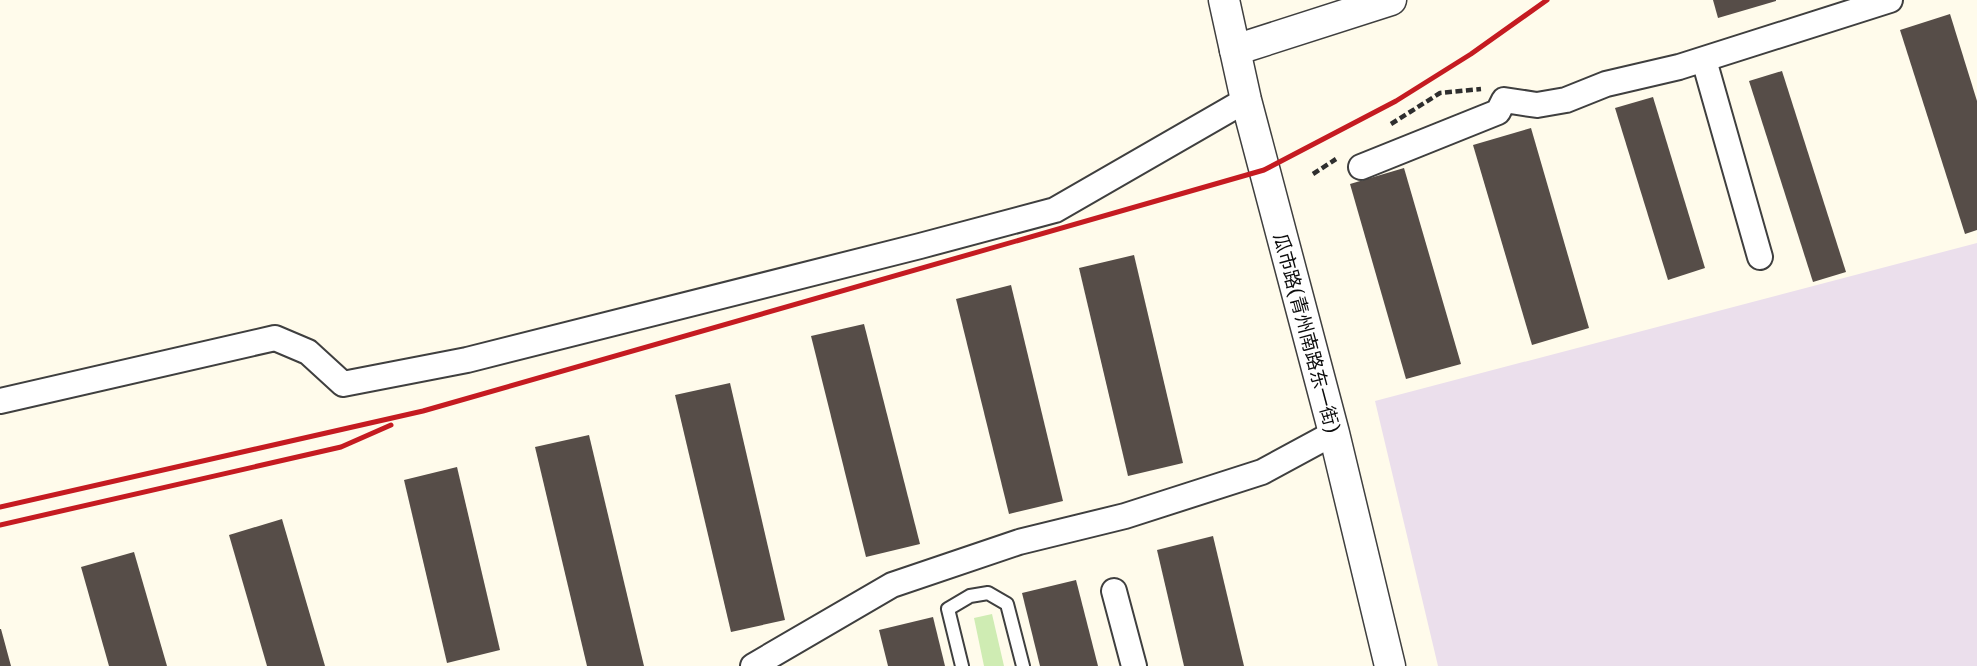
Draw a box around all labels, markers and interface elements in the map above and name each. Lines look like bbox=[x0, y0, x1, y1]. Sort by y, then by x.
street label: 瓜市路(青州南路东一街) bbox=[1269, 230, 1345, 436]

